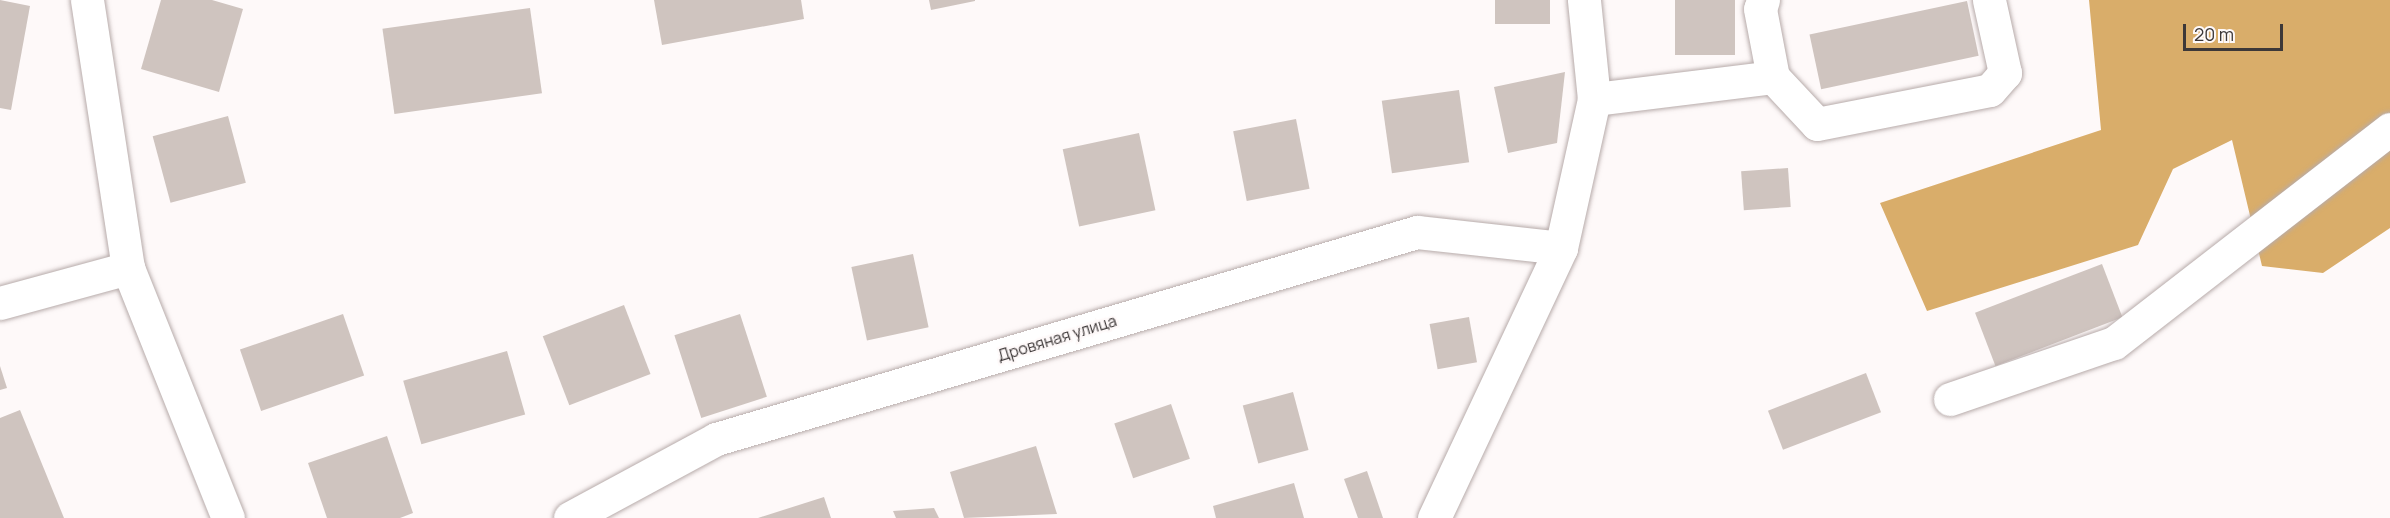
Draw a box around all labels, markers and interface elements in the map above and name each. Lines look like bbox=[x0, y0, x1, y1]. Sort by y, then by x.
scale bar bbox=[2186, 12, 2286, 50]
text: 20 m bbox=[2194, 22, 2234, 46]
street label: Дровяная улица bbox=[995, 311, 1119, 365]

